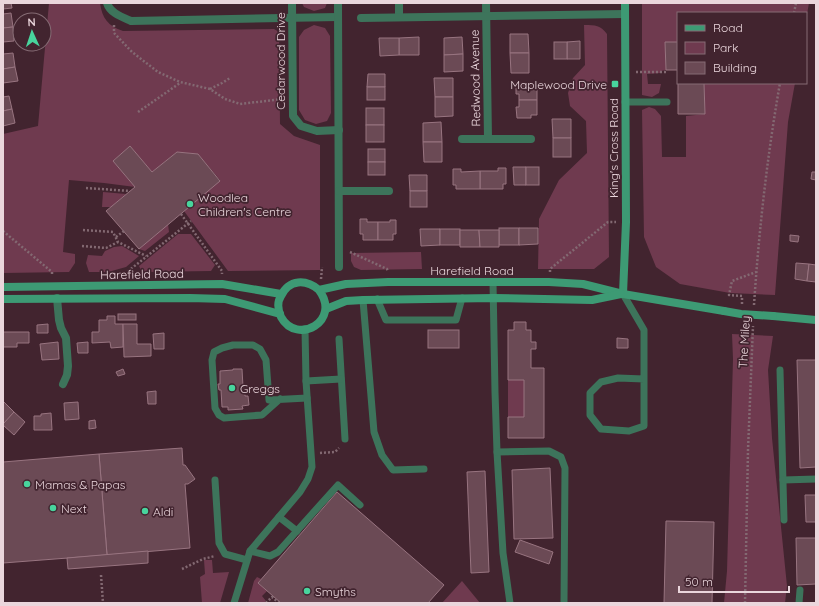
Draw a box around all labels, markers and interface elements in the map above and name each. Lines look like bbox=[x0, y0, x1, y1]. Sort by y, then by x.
north arrow bbox=[12, 12, 52, 52]
street label: Cedarwood Drive bbox=[273, 12, 288, 110]
legend bbox=[677, 12, 807, 84]
text: N bbox=[27, 15, 36, 29]
text: Road bbox=[713, 20, 743, 35]
street label: Redwood Avenue bbox=[467, 29, 483, 127]
text: Park bbox=[713, 40, 738, 55]
text: Building bbox=[713, 60, 757, 75]
place label: Maplewood Drive bbox=[510, 77, 607, 92]
marker: Maplewood Drive bbox=[610, 79, 620, 89]
street label: King's Cross Road bbox=[606, 98, 621, 198]
place label: Woodlea Children's Centre bbox=[198, 190, 291, 219]
marker: Woodlea Children's Centre bbox=[185, 199, 195, 209]
street label: Harefield Road bbox=[430, 263, 514, 278]
street label: Harefield Road bbox=[100, 266, 184, 282]
street label: The Miley bbox=[735, 315, 753, 369]
place label: Greggs bbox=[240, 381, 280, 396]
marker: Greggs bbox=[227, 383, 237, 393]
place label: Mamas & Papas bbox=[35, 477, 126, 492]
marker: Mamas & Papas bbox=[22, 479, 32, 489]
place label: Next bbox=[61, 501, 87, 516]
marker: Next bbox=[48, 503, 58, 513]
place label: Aldi bbox=[153, 504, 173, 519]
marker: Aldi bbox=[140, 506, 150, 516]
scale bar bbox=[679, 568, 789, 594]
text: 50 m bbox=[685, 574, 713, 589]
place label: Smyths bbox=[315, 584, 356, 599]
marker: Smyths bbox=[302, 586, 312, 596]

